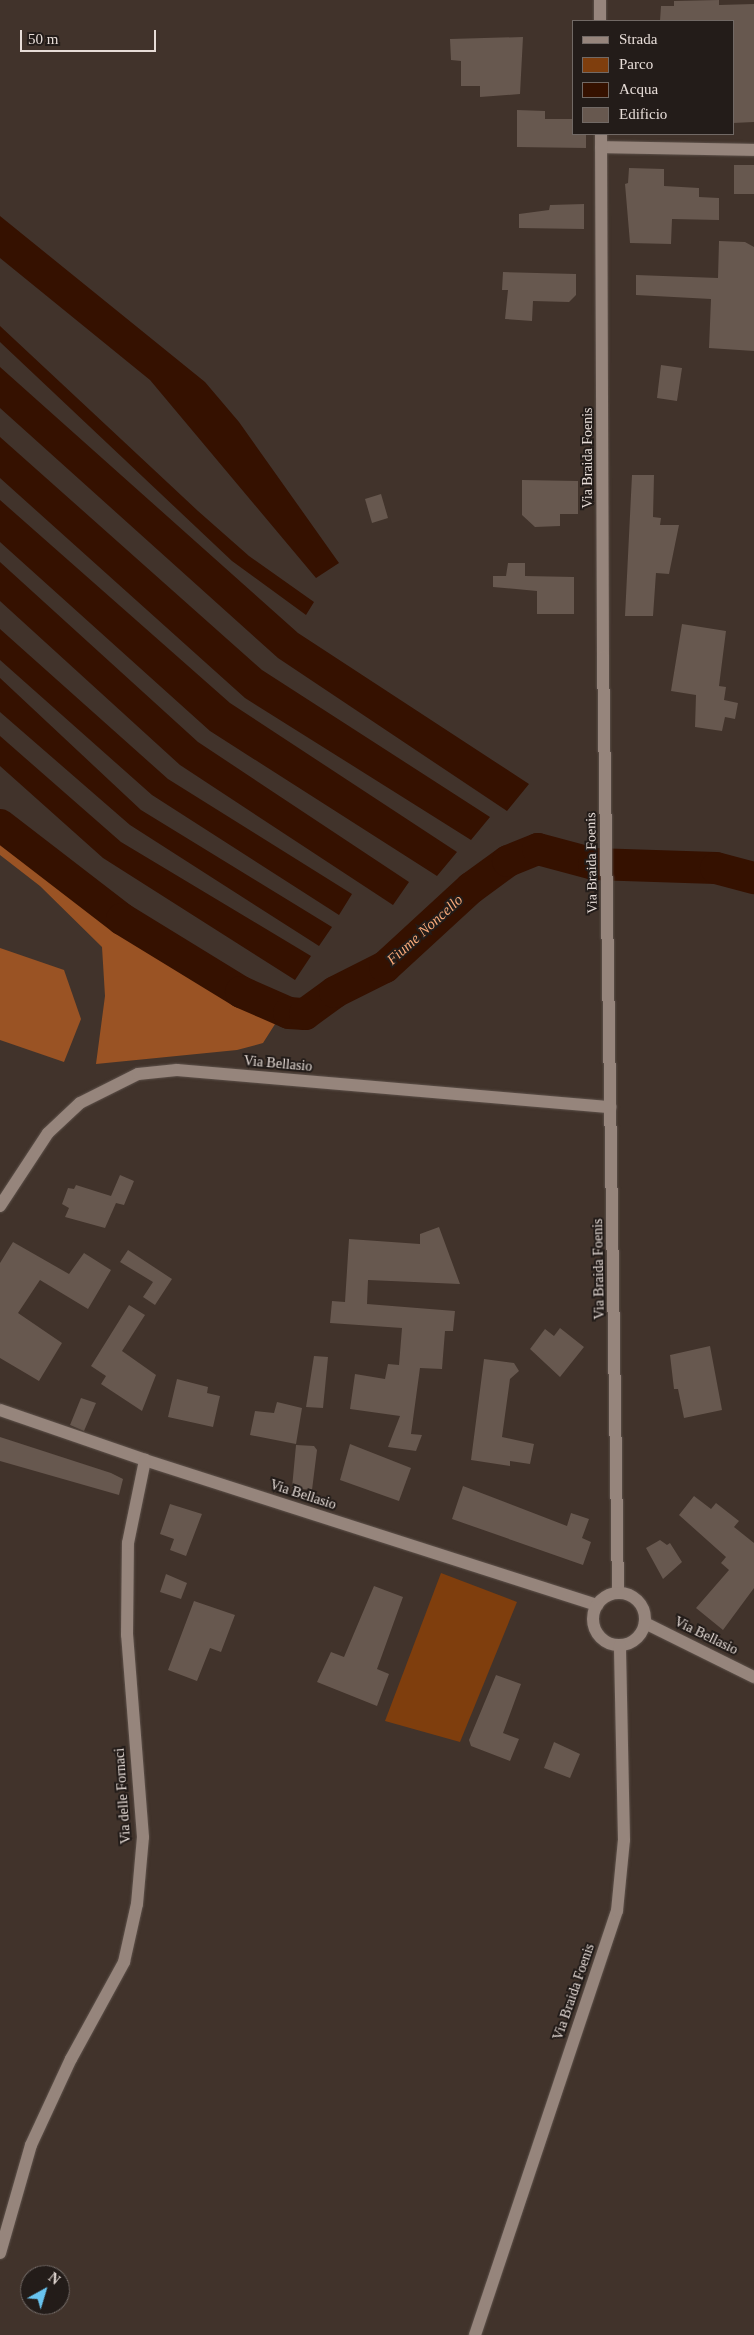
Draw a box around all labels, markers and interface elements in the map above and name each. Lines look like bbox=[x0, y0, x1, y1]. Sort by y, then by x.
scale bar bbox=[22, 20, 159, 52]
legend bbox=[572, 20, 734, 135]
text: 50 m bbox=[28, 31, 58, 47]
text: Strada bbox=[619, 31, 657, 47]
text: Parco bbox=[619, 56, 653, 72]
text: Acqua bbox=[619, 81, 658, 97]
text: Edificio bbox=[619, 106, 667, 122]
street label: Via Braida Foenis bbox=[580, 407, 596, 509]
street label: Via Braida Foenis bbox=[583, 812, 601, 914]
water label: Fiume Noncello bbox=[383, 891, 467, 969]
street label: Via Bellasio bbox=[243, 1053, 313, 1075]
street label: Via Braida Foenis bbox=[590, 1218, 608, 1320]
street label: Via Bellasio bbox=[268, 1476, 338, 1514]
street label: Via Bellasio bbox=[671, 1613, 741, 1659]
street label: Via delle Fornaci bbox=[111, 1747, 135, 1845]
street label: Via Braida Foenis bbox=[550, 1942, 598, 2042]
north arrow bbox=[20, 2265, 70, 2315]
text: N bbox=[45, 2270, 63, 2288]

